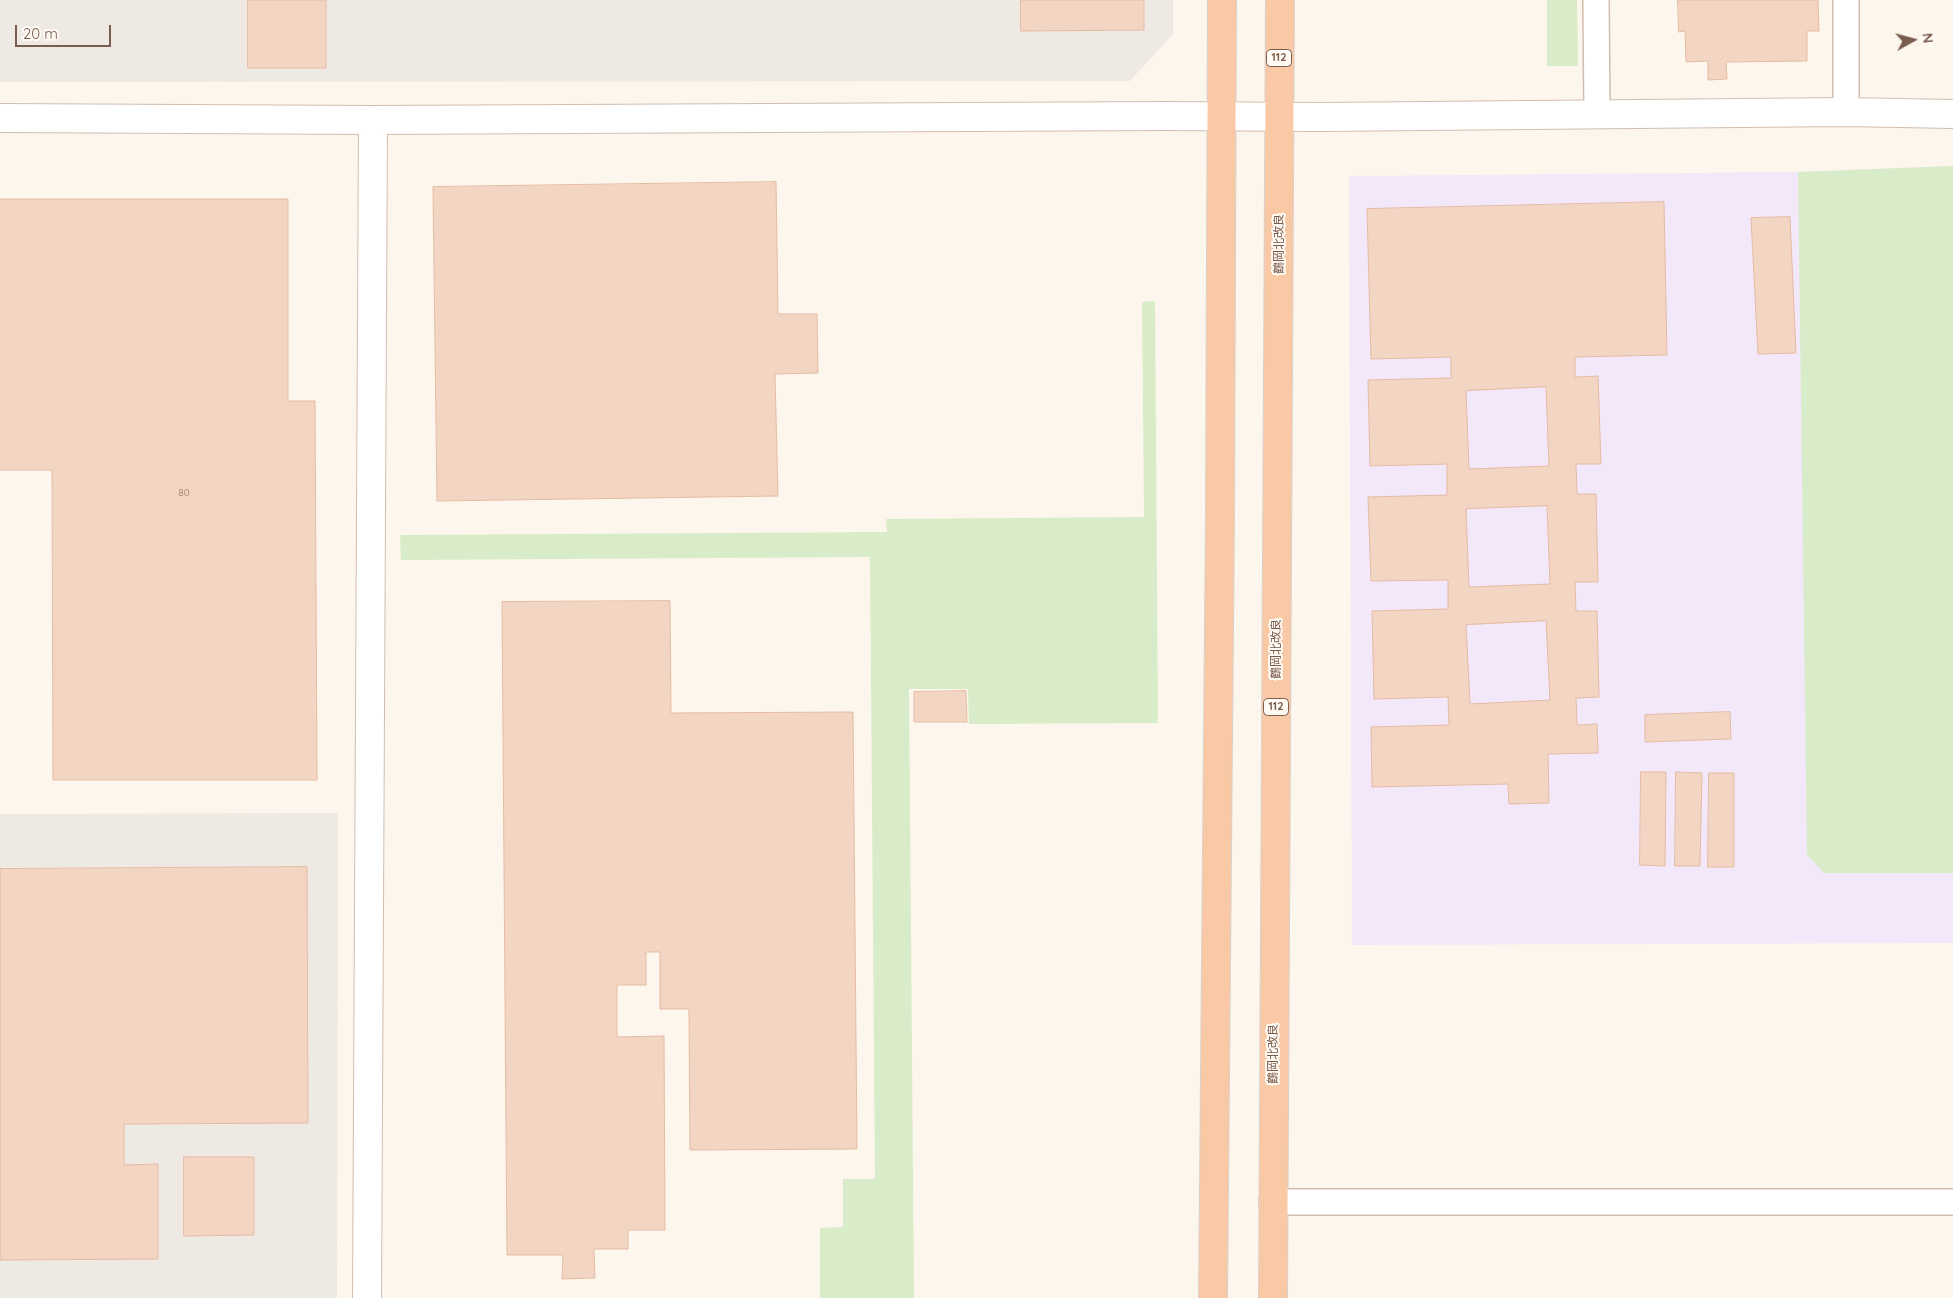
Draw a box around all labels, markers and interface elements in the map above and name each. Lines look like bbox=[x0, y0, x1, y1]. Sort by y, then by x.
scale bar bbox=[18, 15, 114, 47]
north arrow bbox=[1888, 15, 1938, 65]
text: 20 m bbox=[23, 24, 58, 43]
text: N bbox=[1918, 32, 1937, 44]
road number: 112 bbox=[1266, 49, 1292, 66]
street label: 鶴岡北改良 bbox=[1272, 214, 1286, 274]
house number: 80 bbox=[178, 487, 190, 499]
street label: 鶴岡北改良 bbox=[1269, 619, 1283, 679]
road number: 112 bbox=[1264, 699, 1288, 716]
street label: 鶴岡北改良 bbox=[1266, 1024, 1280, 1084]

